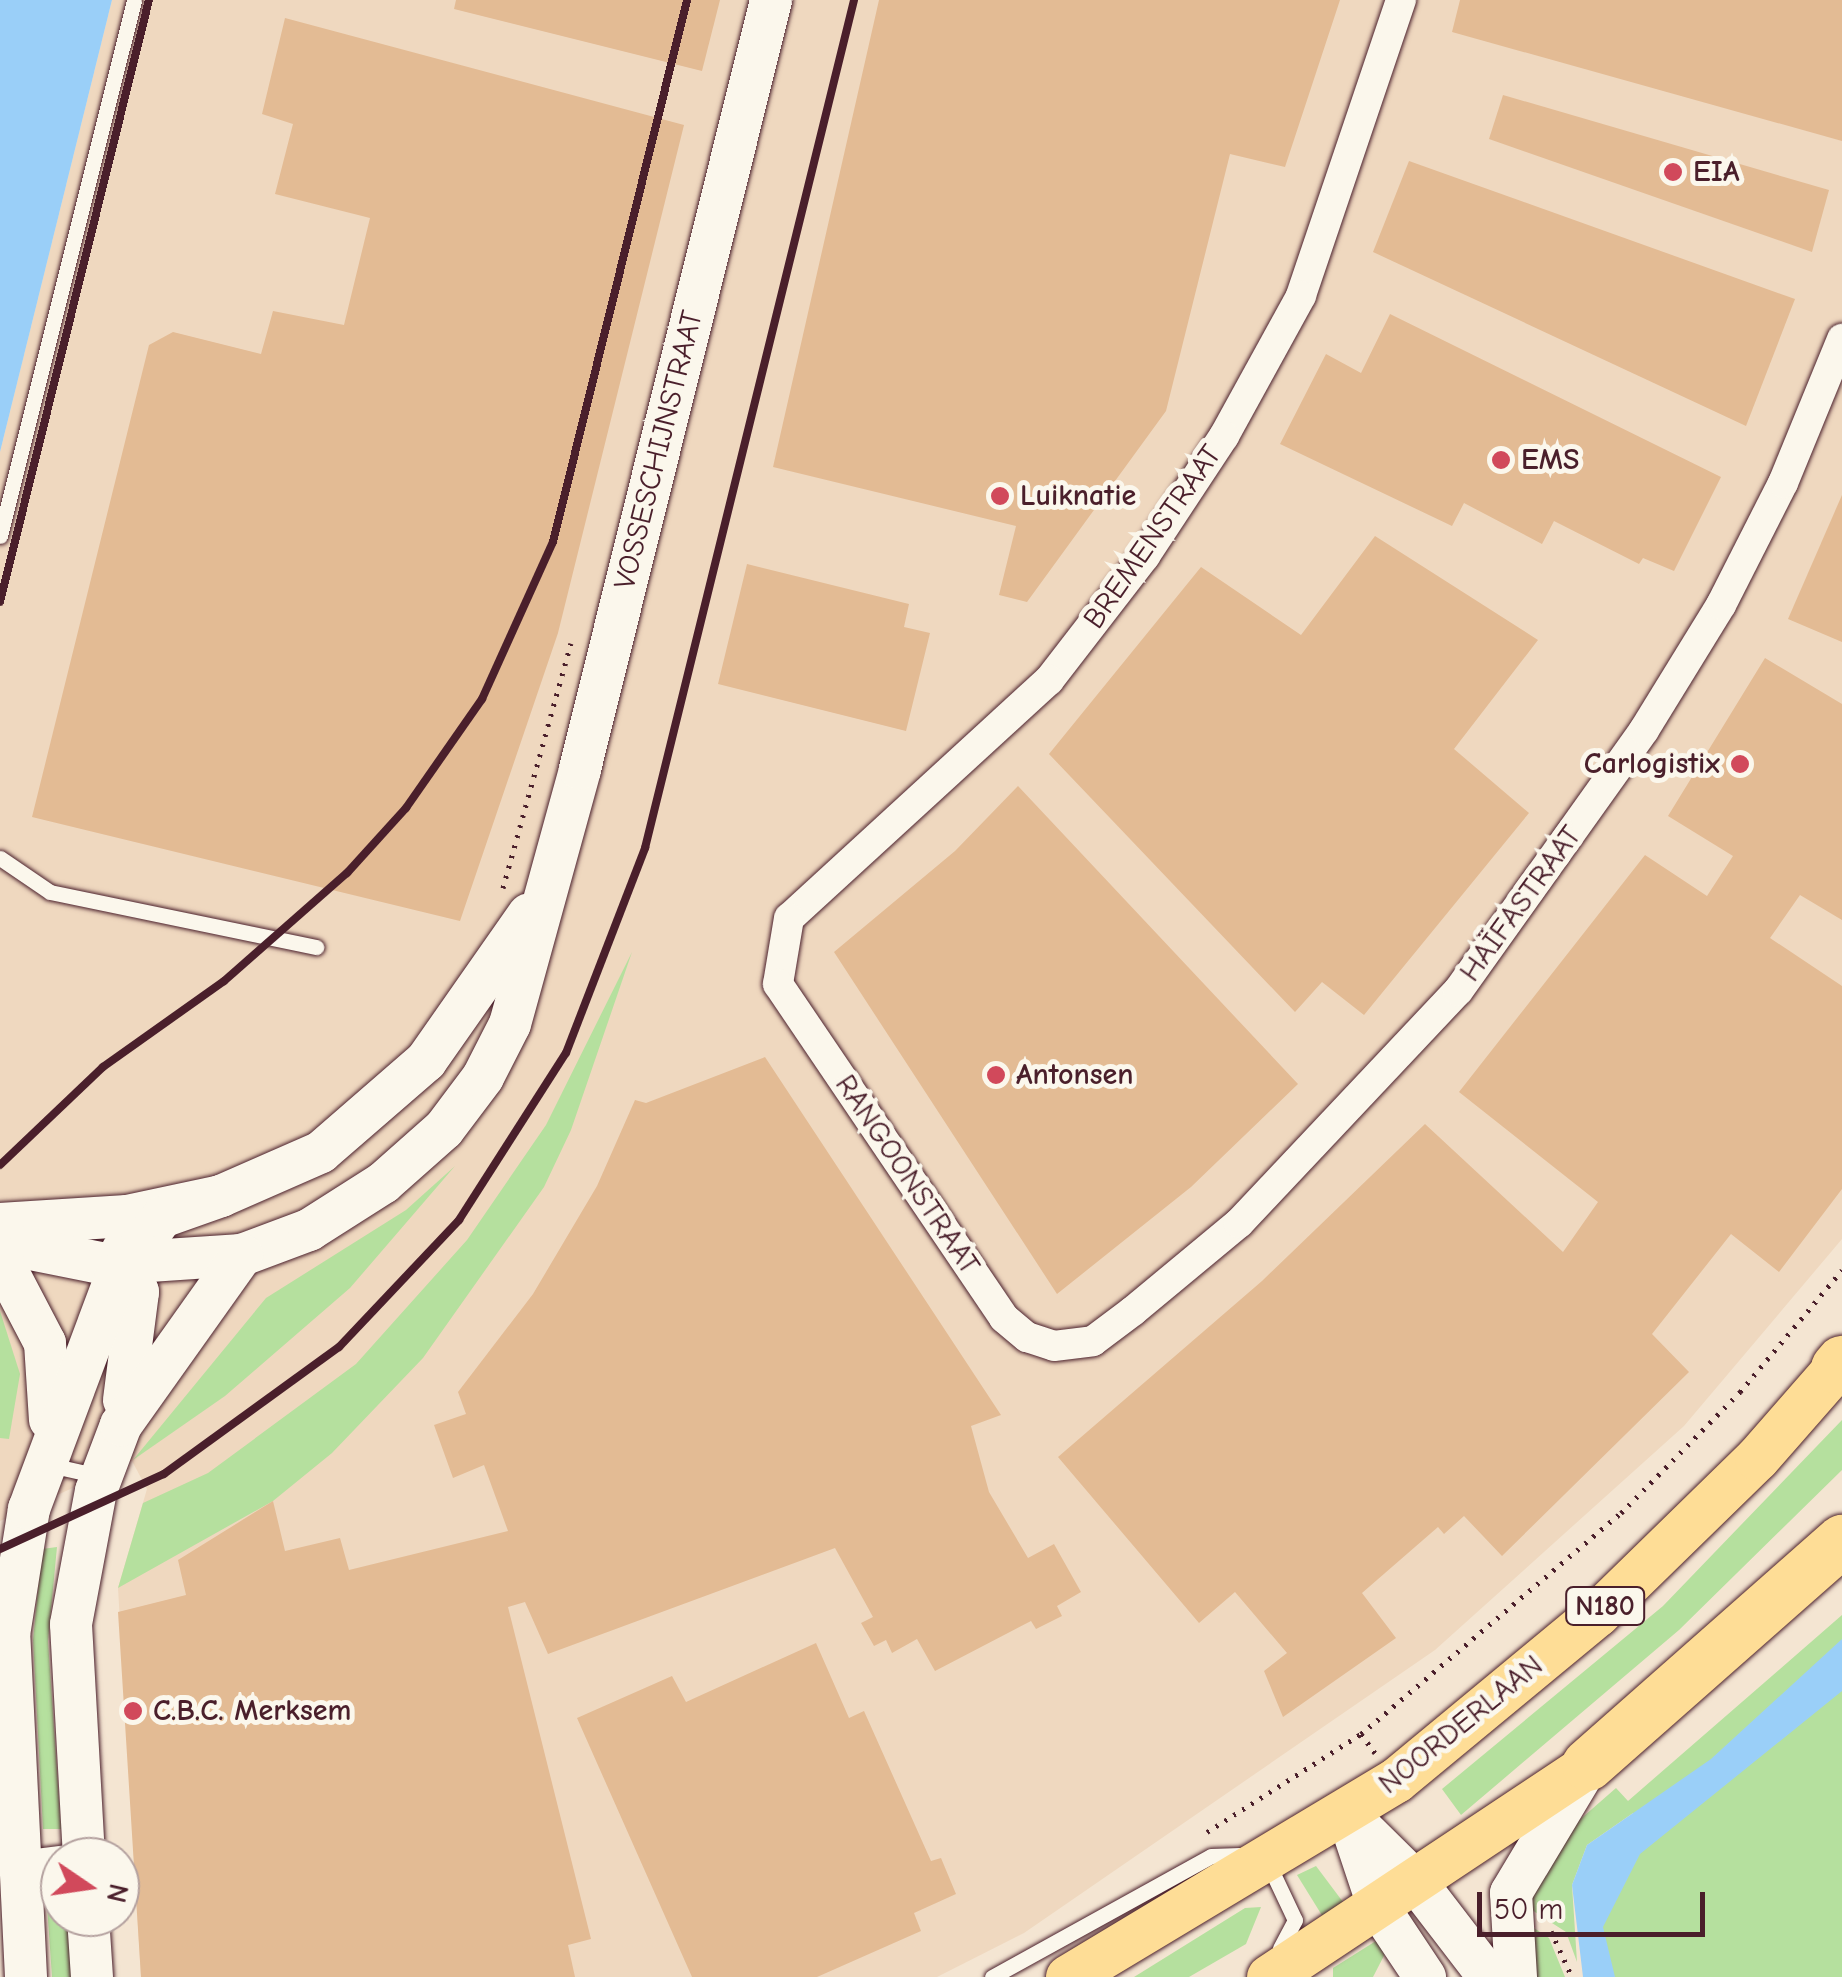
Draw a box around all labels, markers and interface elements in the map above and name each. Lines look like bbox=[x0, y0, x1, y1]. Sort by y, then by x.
place label: EIA bbox=[1693, 154, 1739, 190]
marker: EIA bbox=[1662, 161, 1684, 183]
street label: VOSSESCHIJNSTRAAT bbox=[607, 307, 711, 593]
street label: BREMENSTRAAT bbox=[1076, 438, 1230, 636]
place label: EMS bbox=[1521, 442, 1579, 478]
marker: EMS bbox=[1490, 449, 1512, 471]
place label: Luiknatie bbox=[1020, 478, 1136, 514]
marker: Luiknatie bbox=[989, 485, 1011, 507]
place label: Carlogistix bbox=[1584, 746, 1720, 782]
marker: Carlogistix bbox=[1729, 753, 1751, 775]
street label: HAÏFASTRAAT bbox=[1452, 819, 1590, 989]
place label: Antonsen bbox=[1016, 1057, 1134, 1093]
marker: Antonsen bbox=[985, 1064, 1007, 1086]
street label: RANGOONSTRAAT bbox=[827, 1068, 987, 1282]
road number: N180 bbox=[1565, 1583, 1645, 1629]
street label: NOORDERLAAN bbox=[1372, 1648, 1550, 1802]
place label: C.B.C. Merksem bbox=[153, 1693, 351, 1729]
marker: C.B.C. Merksem bbox=[122, 1700, 144, 1722]
north arrow bbox=[40, 1837, 140, 1937]
scale bar bbox=[1482, 1872, 1710, 1934]
text: N bbox=[100, 1881, 135, 1906]
text: 50 m bbox=[1494, 1892, 1563, 1927]

